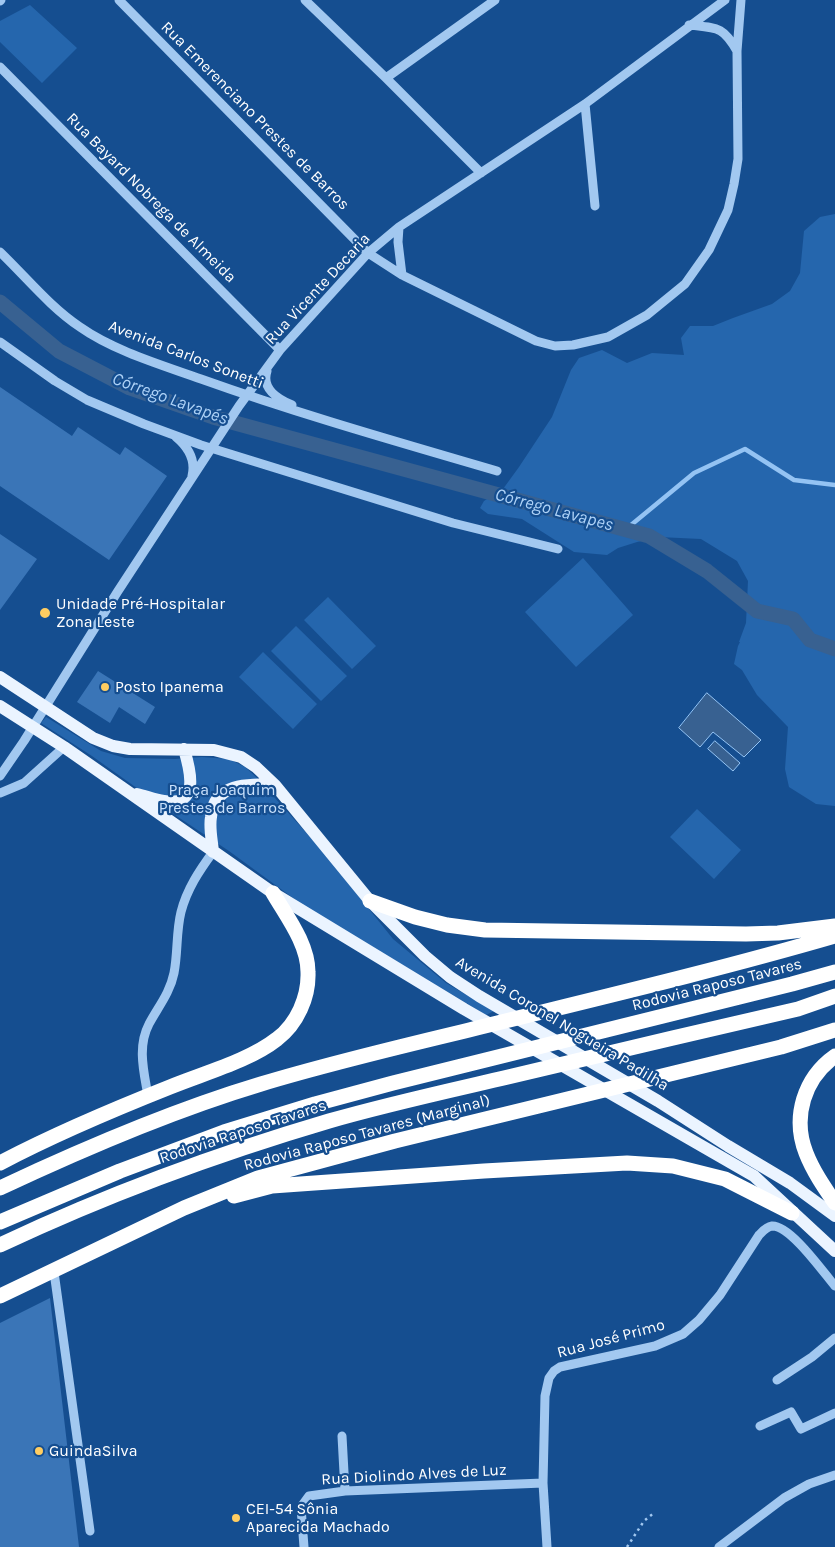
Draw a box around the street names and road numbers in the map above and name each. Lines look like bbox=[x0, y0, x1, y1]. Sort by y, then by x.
street label: Rua Emerenciano Prestes de Barros bbox=[157, 18, 353, 214]
street label: Rua Bayard Nobrega de Almeida bbox=[62, 109, 240, 287]
street label: Rua Vicente Decaria bbox=[261, 229, 375, 349]
street label: Avenida Carlos Sonetti bbox=[106, 317, 266, 393]
street label: Avenida Coronel Nogueira Padilha bbox=[452, 953, 672, 1095]
street label: Rodovia Raposo Tavares bbox=[630, 955, 804, 1015]
street label: Rodovia Raposo Tavares (Marginal) bbox=[242, 1091, 492, 1175]
street label: Rodovia Raposo Tavares bbox=[157, 1096, 329, 1168]
street label: Rua José Primo bbox=[555, 1315, 667, 1363]
street label: Rua Diolindo Alves de Luz bbox=[321, 1461, 507, 1489]

